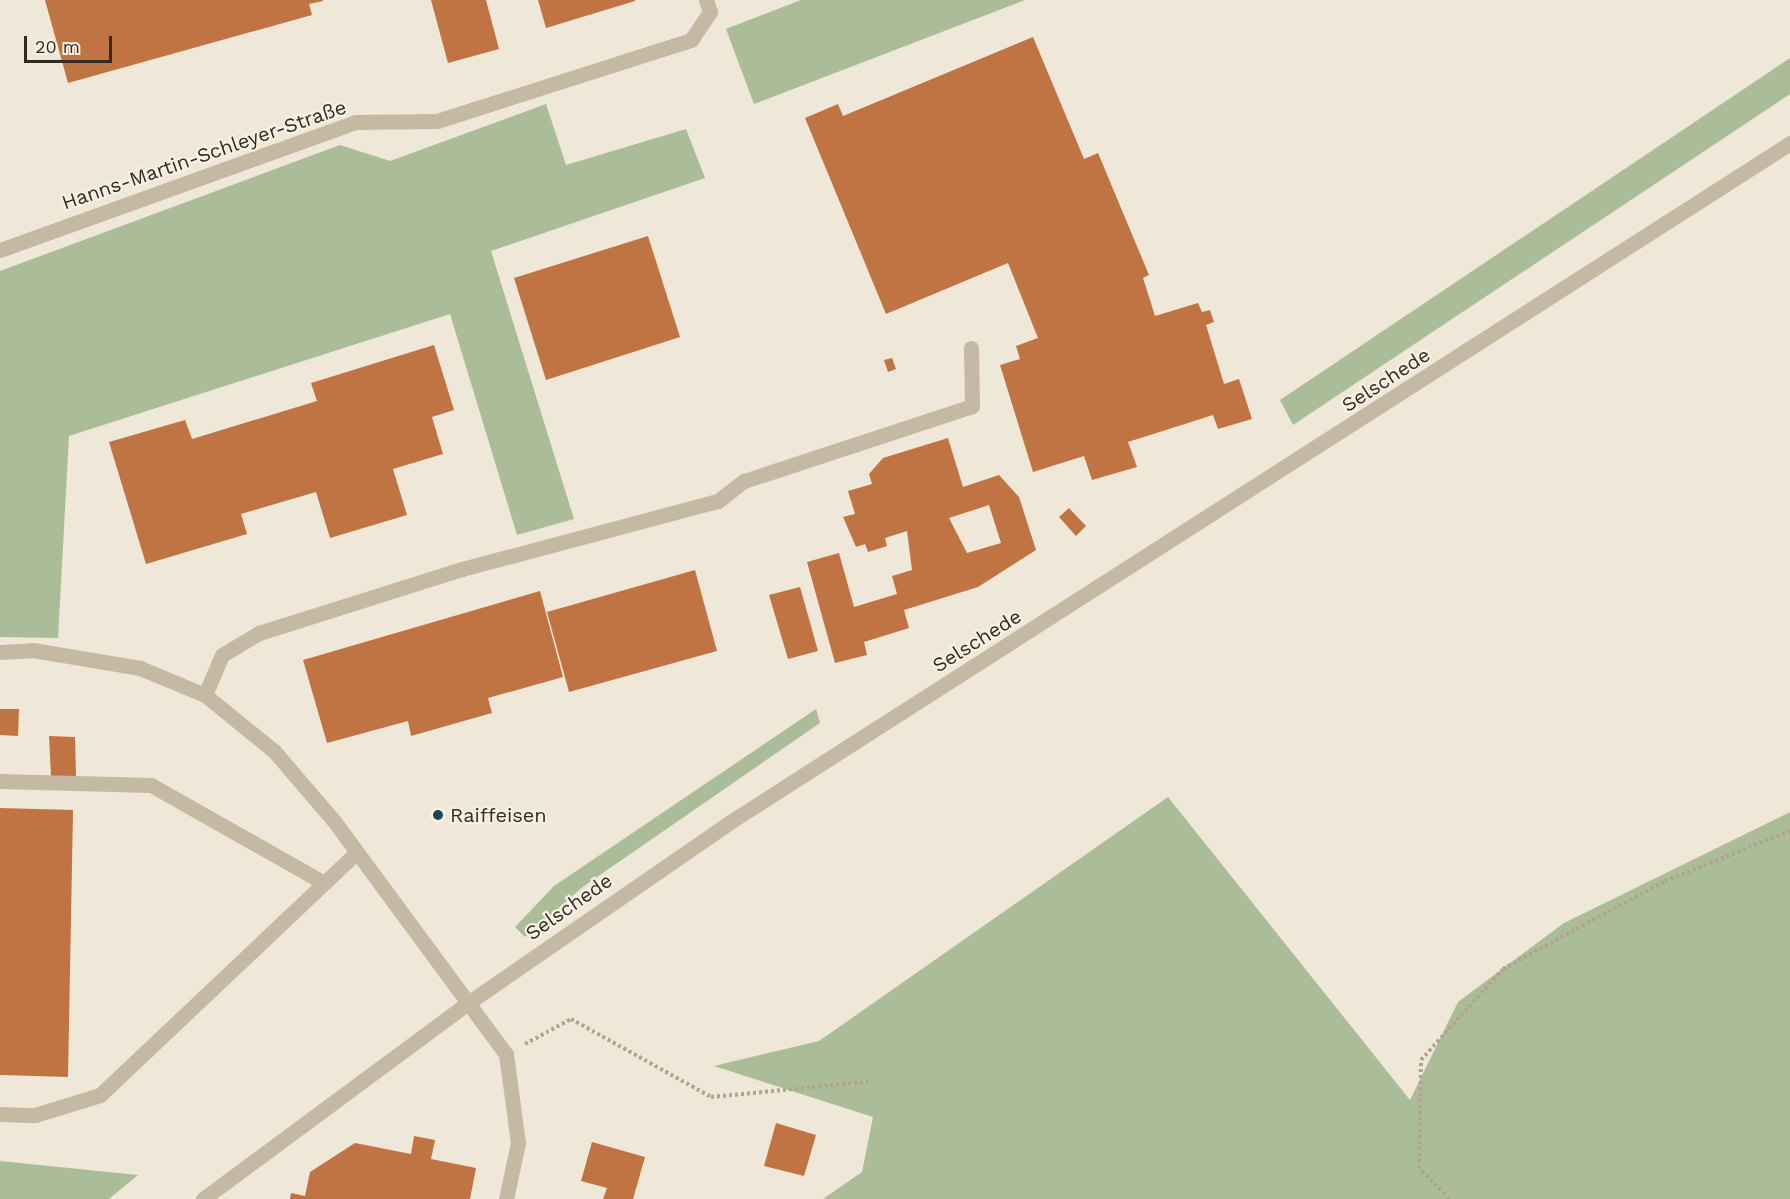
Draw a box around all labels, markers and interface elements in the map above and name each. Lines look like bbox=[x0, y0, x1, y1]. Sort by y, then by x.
scale bar bbox=[27, 24, 116, 62]
text: 20 m bbox=[35, 36, 80, 57]
street label: Hanns-Martin-Schleyer-Straße bbox=[59, 95, 349, 215]
street label: Selschede bbox=[1337, 343, 1435, 417]
street label: Selschede bbox=[928, 604, 1026, 678]
place label: Raiffeisen bbox=[450, 803, 547, 827]
marker: Raiffeisen bbox=[431, 808, 445, 822]
street label: Selschede bbox=[521, 868, 617, 946]

